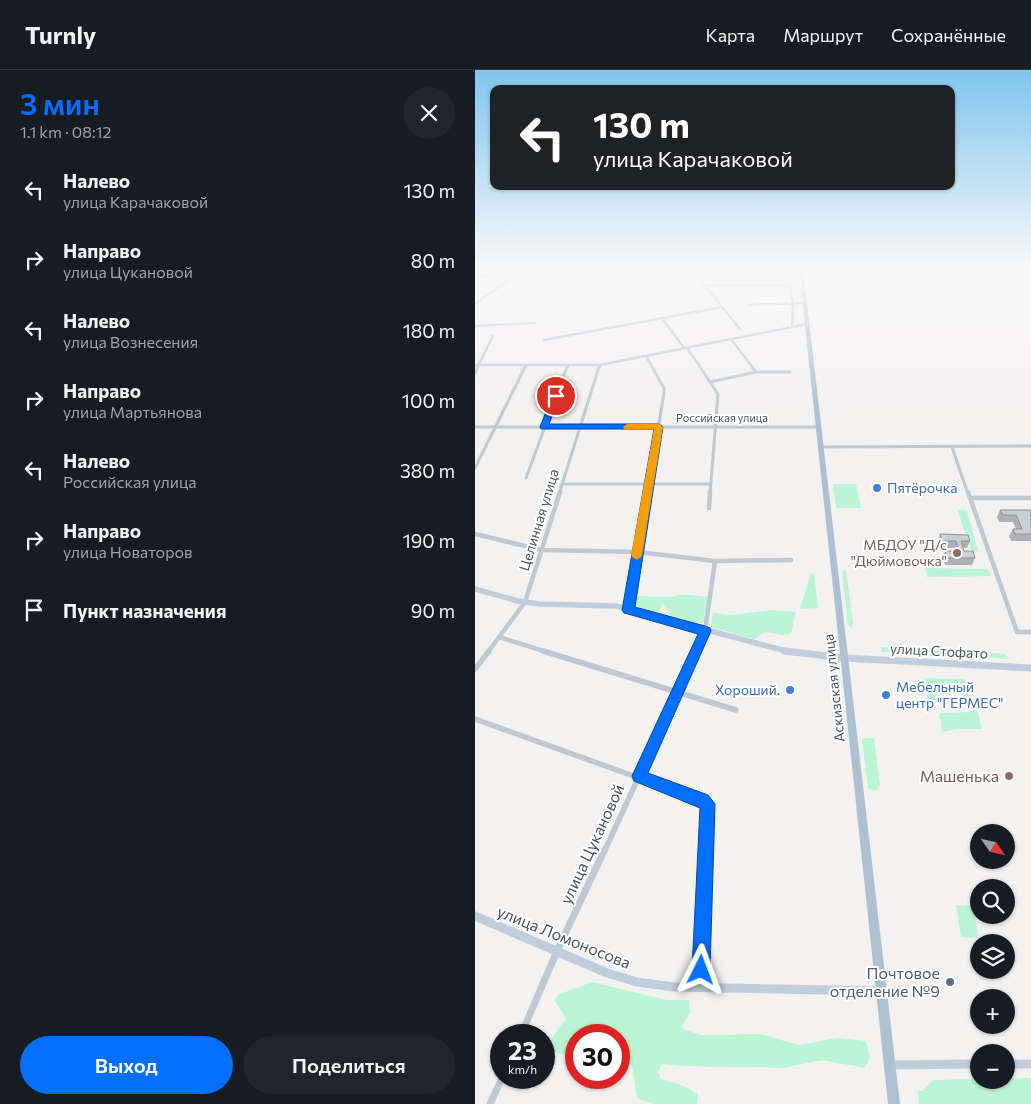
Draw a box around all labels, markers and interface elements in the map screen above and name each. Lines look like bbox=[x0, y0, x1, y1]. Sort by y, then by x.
text: Turnly bbox=[25, 20, 96, 49]
text: Карта bbox=[706, 24, 755, 46]
text: Маршрут bbox=[783, 24, 863, 46]
text: Сохранённые bbox=[891, 24, 1006, 46]
text: 3 мин bbox=[20, 84, 100, 121]
button: close bbox=[403, 87, 455, 139]
text: 130 m bbox=[593, 102, 690, 145]
icon: left bbox=[510, 105, 575, 170]
text: 1.1 km · 08:12 bbox=[20, 122, 111, 141]
text: улица Карачаковой bbox=[593, 145, 793, 172]
text: Налево bbox=[63, 169, 130, 192]
icon: left bbox=[20, 176, 48, 204]
text: 130 m bbox=[403, 179, 455, 202]
text: улица Карачаковой bbox=[63, 192, 208, 211]
text: Направо bbox=[63, 239, 141, 262]
icon: right bbox=[20, 246, 48, 274]
text: 80 m bbox=[411, 249, 455, 272]
text: улица Цукановой bbox=[63, 262, 193, 281]
text: Налево bbox=[63, 309, 130, 332]
icon: left bbox=[20, 316, 48, 344]
text: 180 m bbox=[403, 319, 455, 342]
text: улица Вознесения bbox=[63, 332, 198, 351]
pin bbox=[535, 375, 577, 417]
text: Направо bbox=[63, 379, 141, 402]
icon: arrive bbox=[542, 382, 570, 410]
icon: right bbox=[20, 386, 48, 414]
text: 100 m bbox=[402, 389, 455, 412]
text: улица Мартьянова bbox=[63, 402, 202, 421]
street label: Российская улица bbox=[676, 411, 768, 424]
text: Налево bbox=[63, 449, 130, 472]
icon: left bbox=[20, 456, 48, 484]
text: 380 m bbox=[400, 459, 455, 482]
street label: Целинная улица bbox=[515, 467, 562, 573]
text: Российская улица bbox=[63, 472, 197, 491]
place label: Пятёрочка bbox=[887, 479, 957, 496]
marker: Пятёрочка bbox=[871, 482, 883, 494]
text: Направо bbox=[63, 519, 141, 542]
icon: right bbox=[20, 526, 48, 554]
text: 190 m bbox=[403, 529, 455, 552]
place label: МБДОУ "Д/с "Дюймовочка" bbox=[851, 536, 947, 569]
text: улица Новаторов bbox=[63, 542, 193, 561]
marker: МБДОУ "Д/с "Дюймовочка" bbox=[951, 547, 963, 559]
icon: arrive bbox=[20, 596, 48, 624]
text: Пункт назначения bbox=[63, 599, 226, 622]
text: 90 m bbox=[411, 599, 455, 622]
street label: Аскизская улица bbox=[819, 633, 848, 743]
street label: улица Стофато bbox=[889, 639, 989, 662]
place label: Мебельный центр "ГЕРМЕС" bbox=[896, 678, 1003, 711]
place label: Хороший. bbox=[715, 681, 780, 698]
marker: Хороший. bbox=[784, 684, 796, 696]
marker: Мебельный центр "ГЕРМЕС" bbox=[880, 689, 892, 701]
place label: Машенька bbox=[920, 766, 999, 785]
marker: Машенька bbox=[1003, 770, 1015, 782]
street label: улица Цукановой bbox=[555, 781, 628, 907]
north arrow bbox=[970, 824, 1015, 869]
map controls bbox=[970, 824, 1015, 1089]
button: search bbox=[970, 879, 1015, 924]
street label: улица Ломоносова bbox=[495, 901, 634, 972]
button: layers bbox=[970, 934, 1015, 979]
position arrow bbox=[674, 943, 726, 995]
place label: Почтовое отделение №9 bbox=[830, 963, 940, 1000]
marker: Почтовое отделение №9 bbox=[944, 976, 956, 988]
button: + bbox=[970, 989, 1015, 1034]
speed limit sign: 30 bbox=[565, 1024, 630, 1089]
text: 23 bbox=[508, 1035, 537, 1065]
button: Выход bbox=[20, 1036, 233, 1094]
button: Поделиться bbox=[243, 1036, 455, 1094]
button: − bbox=[970, 1044, 1015, 1089]
text: km/h bbox=[508, 1062, 537, 1076]

